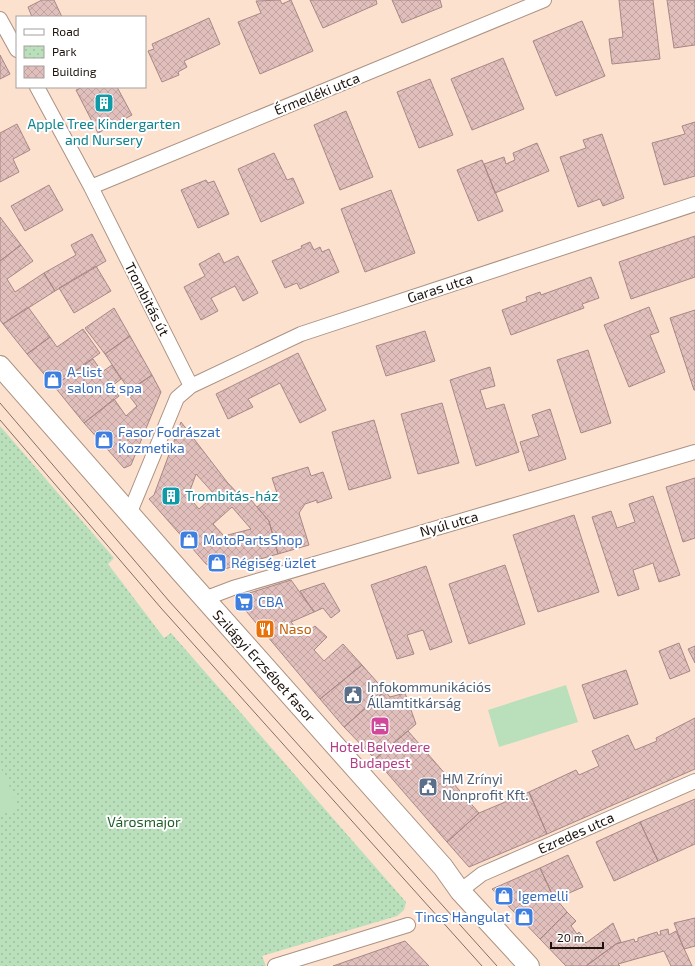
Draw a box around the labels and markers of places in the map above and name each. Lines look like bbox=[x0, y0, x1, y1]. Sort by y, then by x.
building icon: Apple Tree Kindergarten and Nursery bbox=[93, 92, 115, 114]
place label: Apple Tree Kindergarten and Nursery bbox=[28, 115, 180, 148]
place label: A-list salon & spa bbox=[67, 363, 142, 396]
shop icon: A-list salon & spa bbox=[42, 369, 64, 391]
place label: Fasor Fodrászat Kozmetika bbox=[118, 423, 220, 456]
shop icon: Fasor Fodrászat Kozmetika bbox=[93, 429, 115, 451]
building icon: Trombitás-ház bbox=[160, 485, 182, 507]
place label: Trombitás-ház bbox=[185, 487, 278, 504]
shop icon: MotoPartsShop bbox=[178, 529, 200, 551]
place label: MotoPartsShop bbox=[203, 531, 303, 548]
shop icon: Régiség üzlet bbox=[206, 552, 228, 574]
place label: Régiség üzlet bbox=[231, 554, 316, 571]
supermarket icon: CBA bbox=[233, 591, 255, 613]
place label: CBA bbox=[258, 593, 284, 610]
restaurant icon: Naso bbox=[254, 618, 276, 640]
place label: Naso bbox=[279, 620, 312, 637]
place label: Infokommunikációs Államtitkárság bbox=[367, 678, 491, 711]
public building icon: Infokommunikációs Államtitkárság bbox=[342, 684, 364, 706]
hotel icon: Hotel Belvedere Budapest bbox=[369, 715, 391, 737]
place label: Hotel Belvedere Budapest bbox=[330, 738, 430, 771]
place label: HM Zrínyi Nonprofit Kft. bbox=[442, 770, 528, 803]
public building icon: HM Zrínyi Nonprofit Kft. bbox=[417, 776, 439, 798]
shop icon: Igemelli bbox=[493, 885, 515, 907]
place label: Igemelli bbox=[518, 887, 569, 904]
shop icon: Tincs Hangulat bbox=[513, 906, 535, 928]
place label: Tincs Hangulat bbox=[415, 908, 510, 925]

